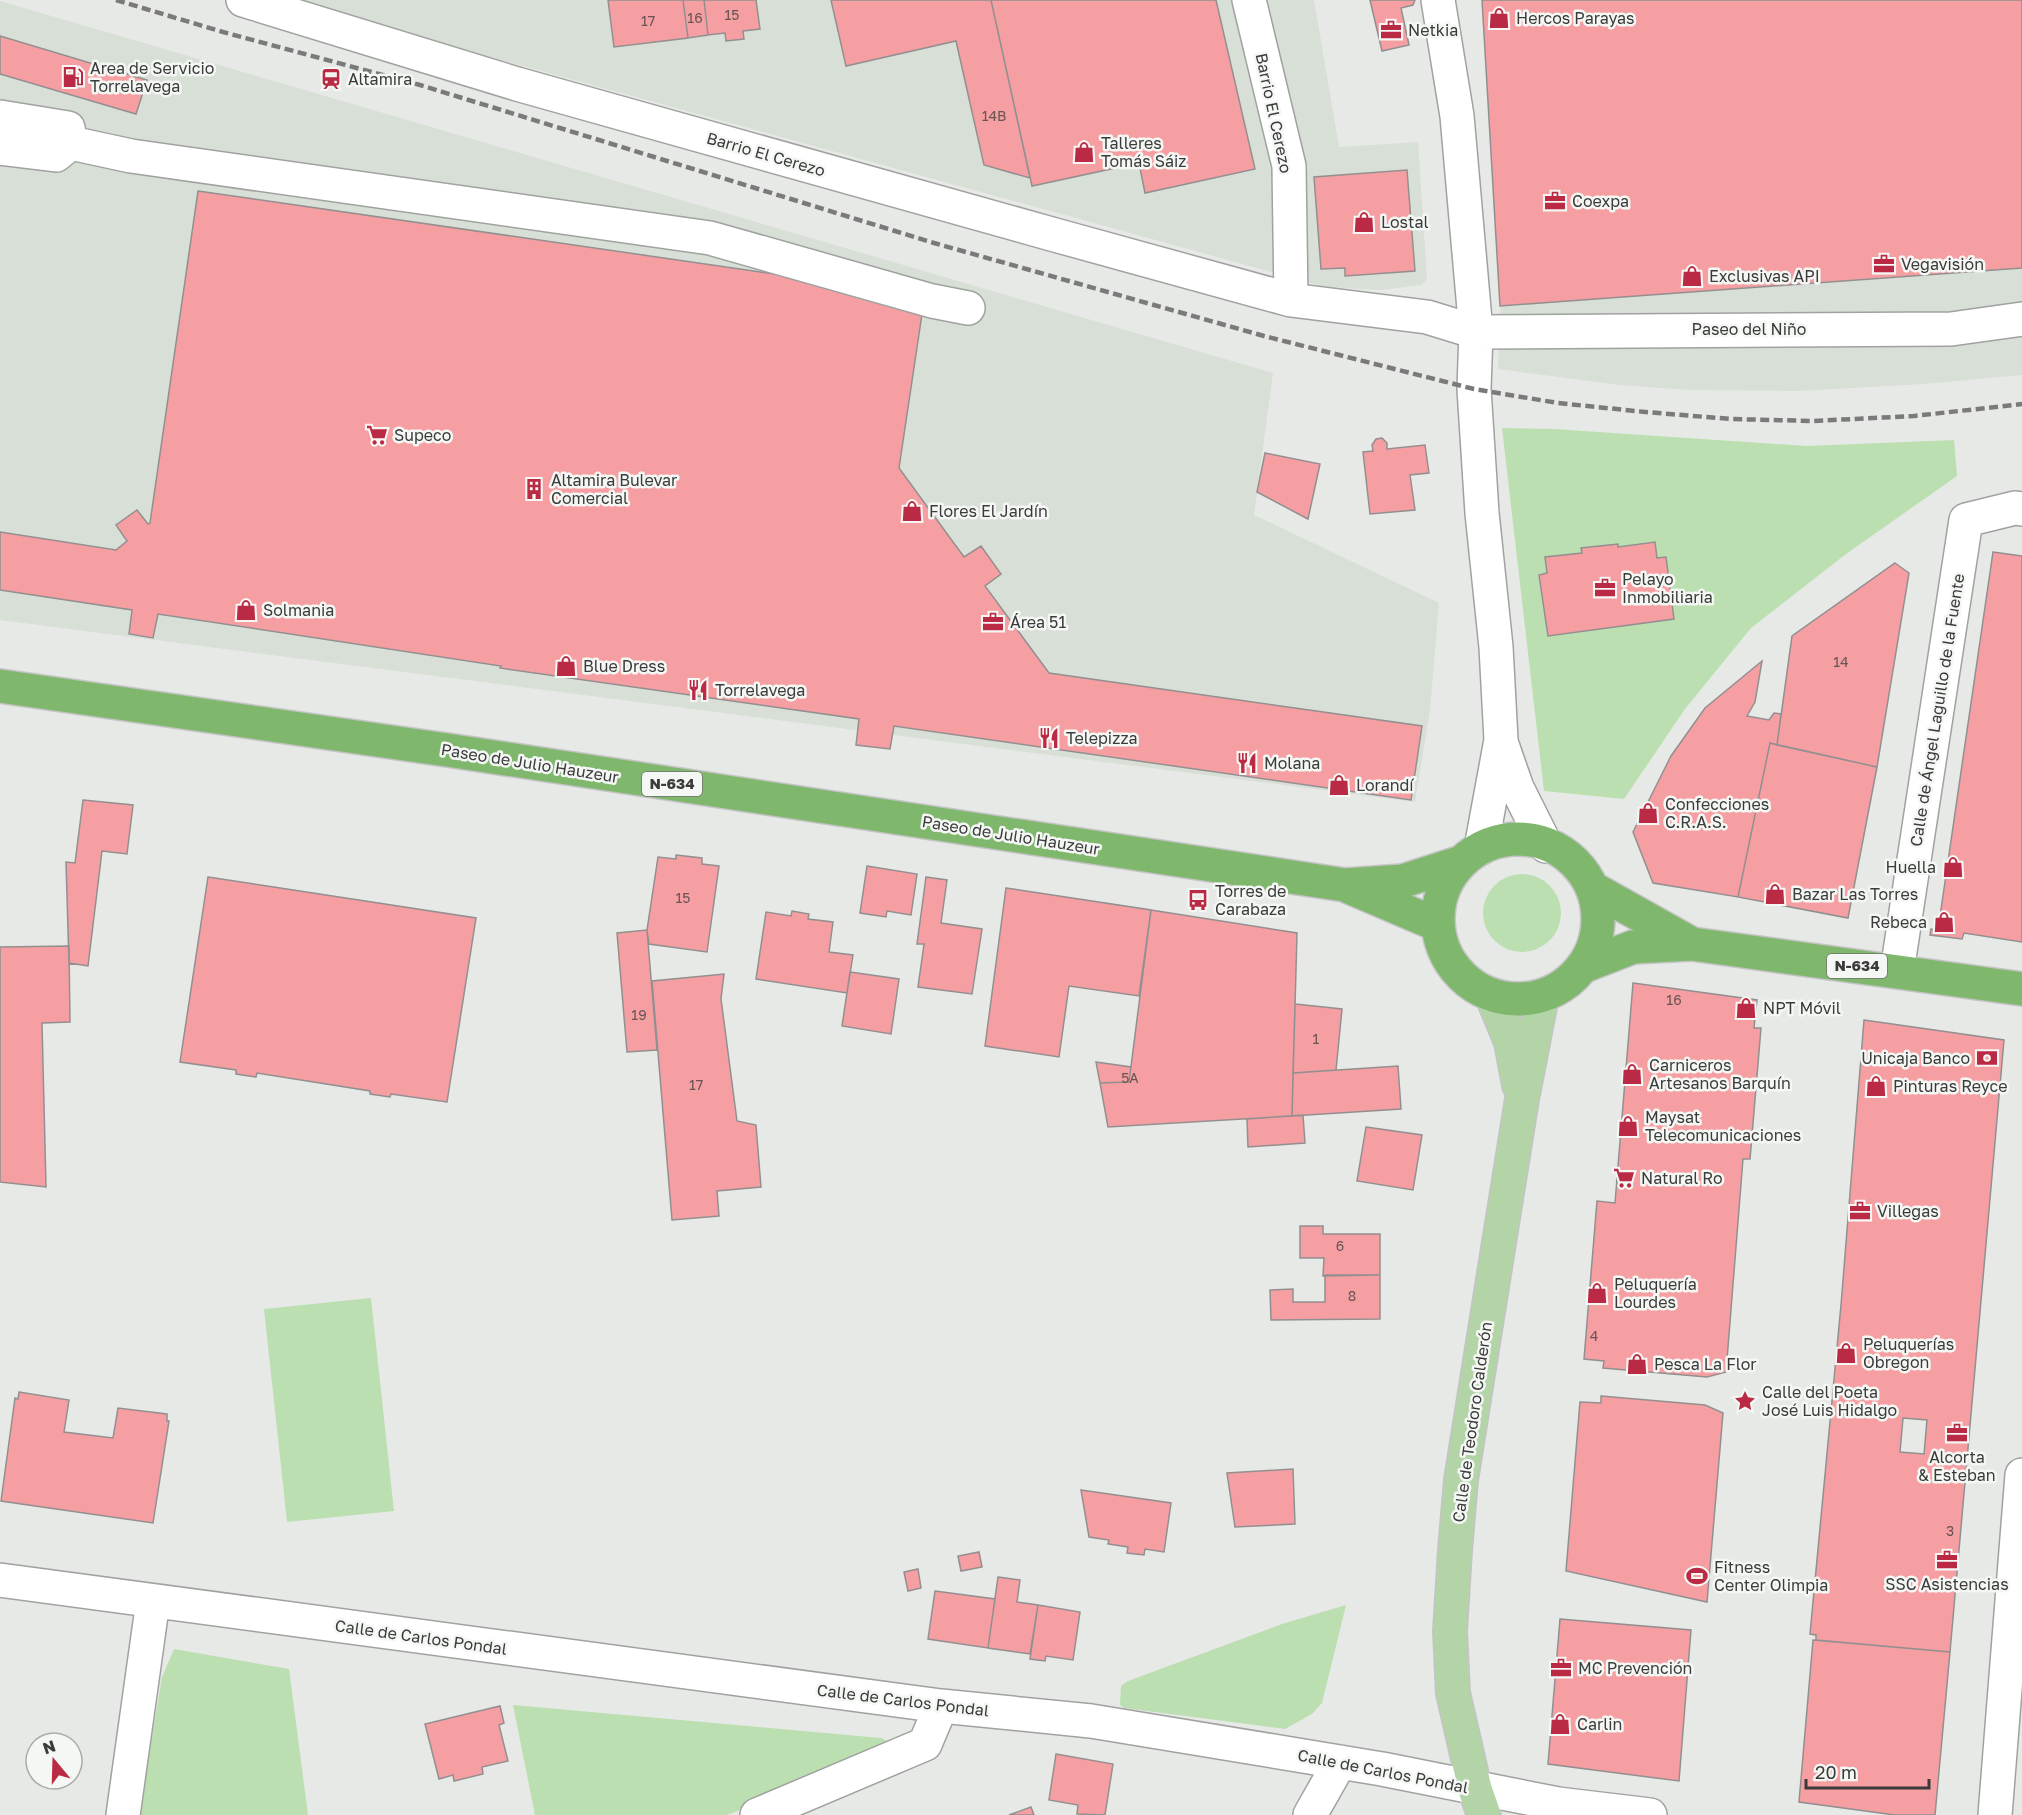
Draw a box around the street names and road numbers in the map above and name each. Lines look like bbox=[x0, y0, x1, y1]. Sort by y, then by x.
street label: Barrio El Cerezo bbox=[1252, 51, 1296, 175]
street label: Barrio El Cerezo bbox=[704, 128, 828, 180]
street label: Paseo del Niño bbox=[1692, 319, 1806, 339]
street label: Calle de Ángel Laguillo de la Fuente bbox=[1906, 572, 1968, 848]
street label: Paseo de Julio Hauzeur bbox=[440, 739, 620, 787]
road number: N-634 bbox=[642, 772, 702, 796]
street label: Paseo de Julio Hauzeur bbox=[921, 811, 1101, 859]
road number: N-634 bbox=[1827, 954, 1887, 978]
street label: Calle de Teodoro Calderón bbox=[1448, 1320, 1496, 1524]
street label: Calle de Carlos Pondal bbox=[334, 1615, 508, 1659]
street label: Calle de Carlos Pondal bbox=[816, 1680, 990, 1720]
street label: Calle de Carlos Pondal bbox=[1296, 1745, 1470, 1797]

